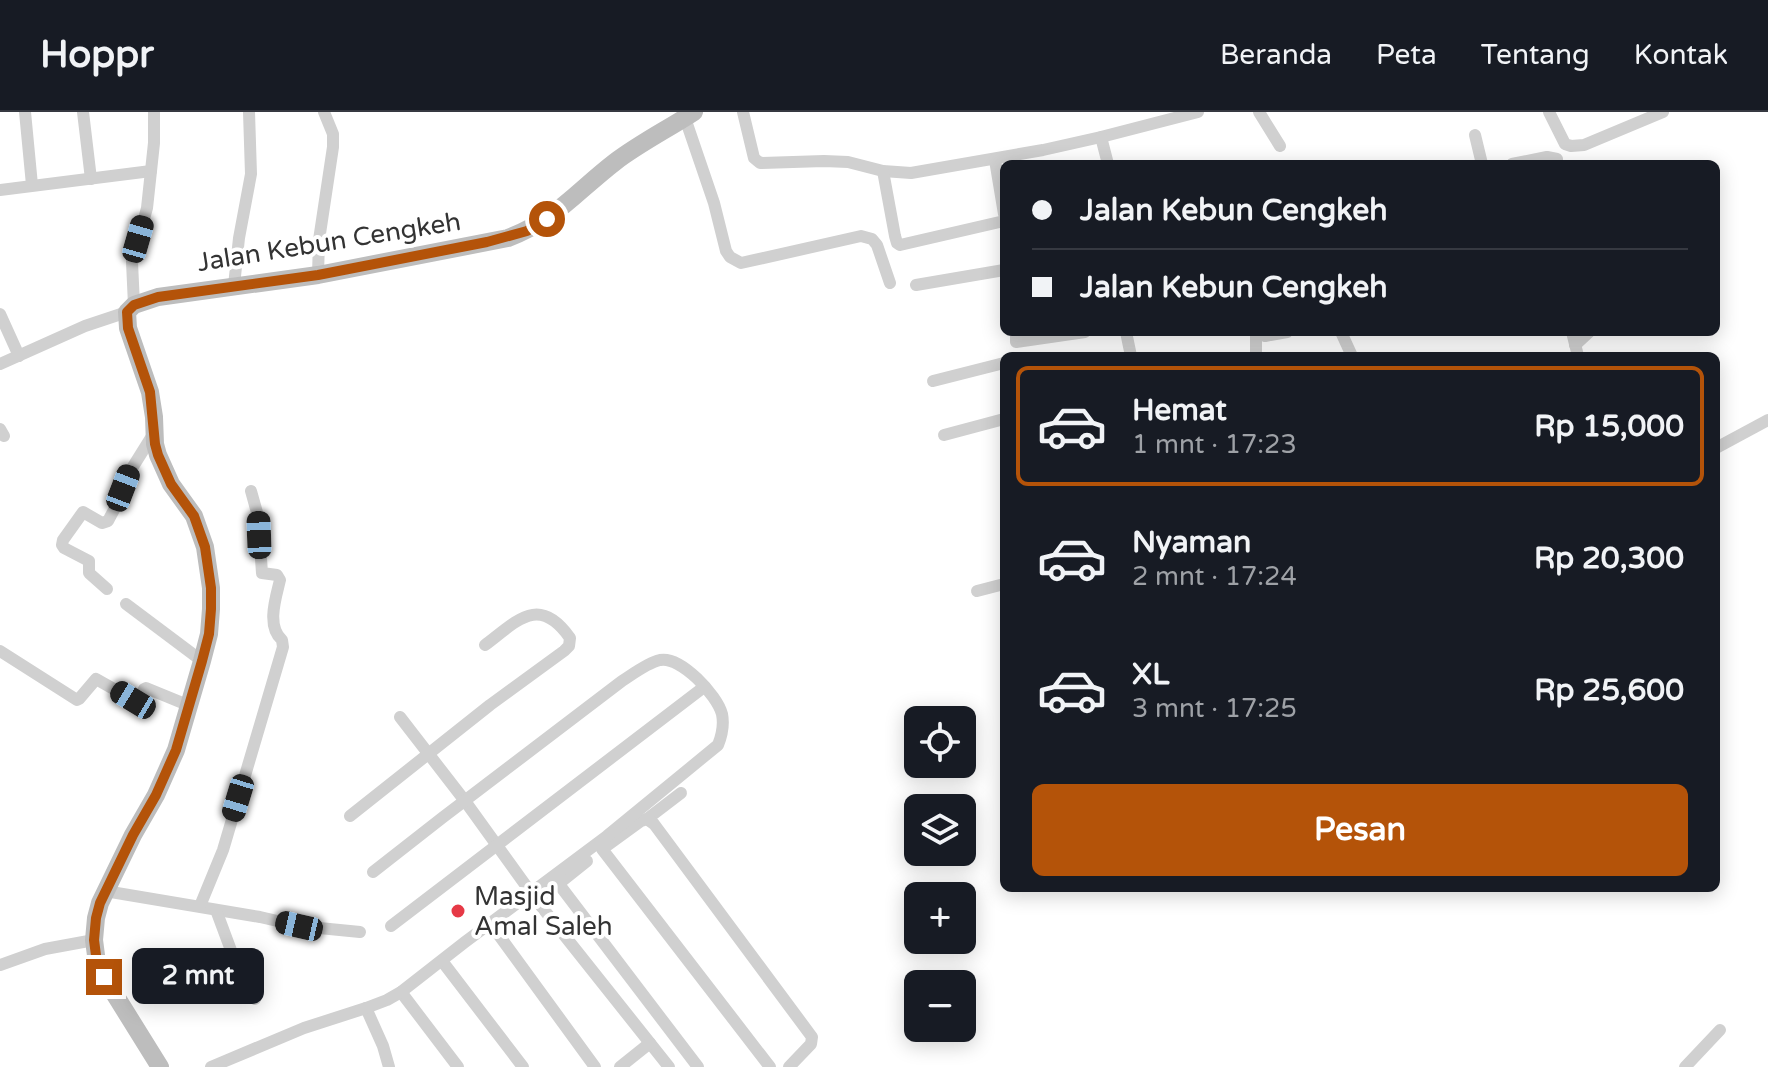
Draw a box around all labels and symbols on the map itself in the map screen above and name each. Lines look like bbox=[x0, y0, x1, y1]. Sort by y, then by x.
route start bbox=[529, 201, 565, 237]
street label: Jalan Kebun Cengkeh bbox=[195, 206, 463, 278]
car bbox=[120, 213, 156, 265]
car bbox=[103, 461, 143, 515]
car bbox=[246, 511, 272, 559]
car bbox=[106, 677, 160, 723]
car bbox=[220, 772, 256, 824]
place label: Masjid Amal Saleh bbox=[474, 881, 613, 942]
marker: Masjid Amal Saleh bbox=[449, 902, 467, 920]
car bbox=[273, 909, 325, 943]
callout: 2 mnt bbox=[132, 949, 264, 1005]
route end bbox=[86, 959, 122, 995]

